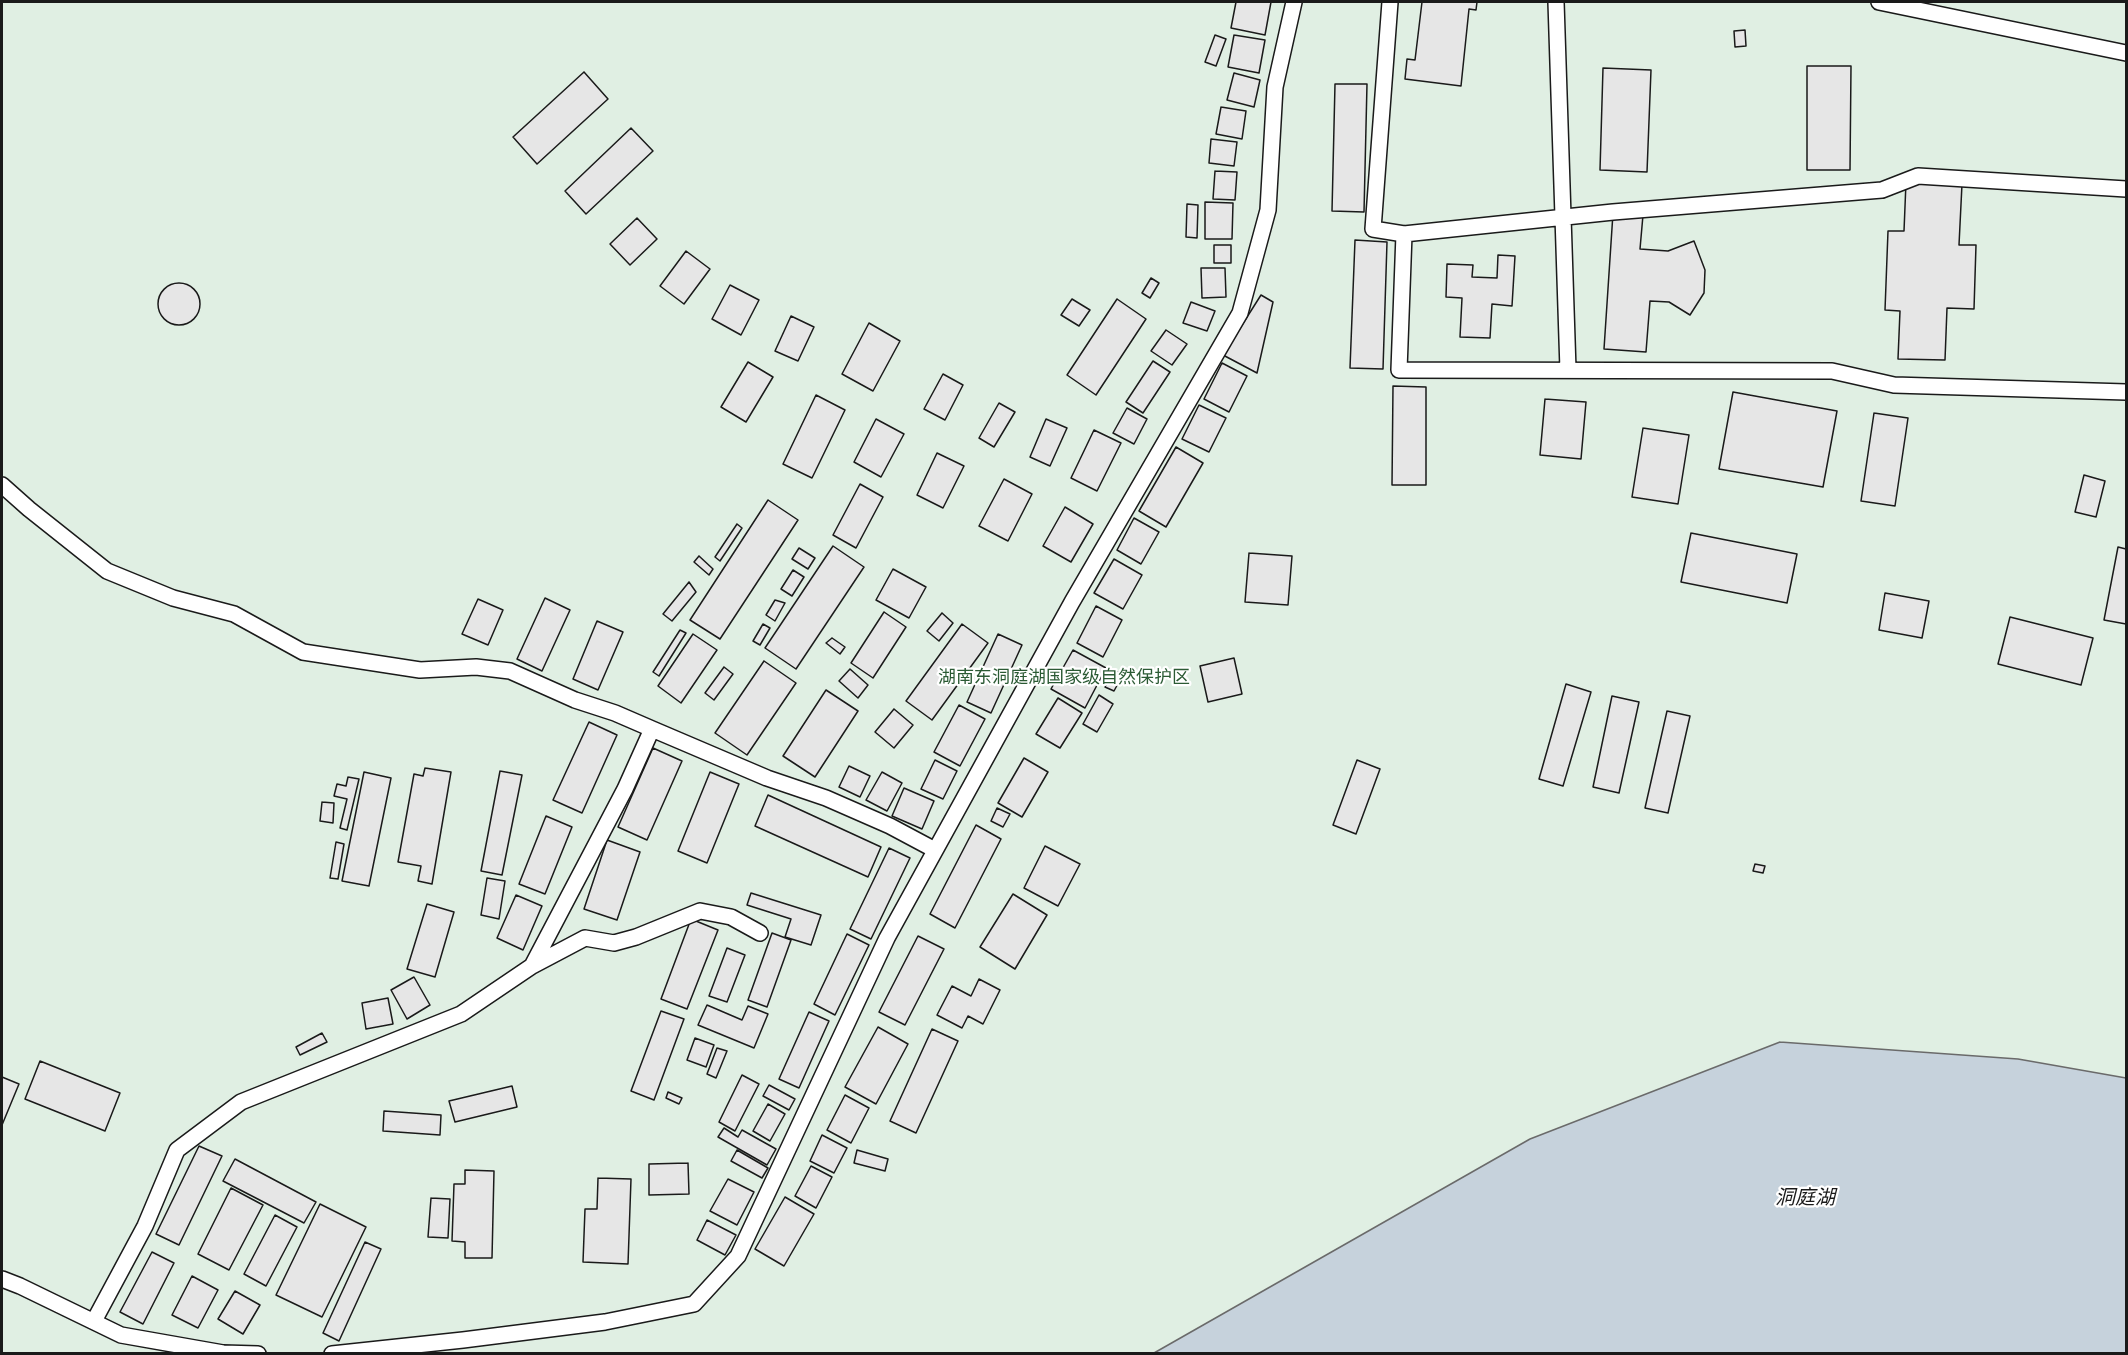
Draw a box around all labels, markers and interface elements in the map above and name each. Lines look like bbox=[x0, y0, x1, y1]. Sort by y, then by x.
park label: 湖南东洞庭湖国家级自然保护区 bbox=[938, 667, 1190, 689]
water label: 洞庭湖 bbox=[1775, 1187, 1835, 1211]

